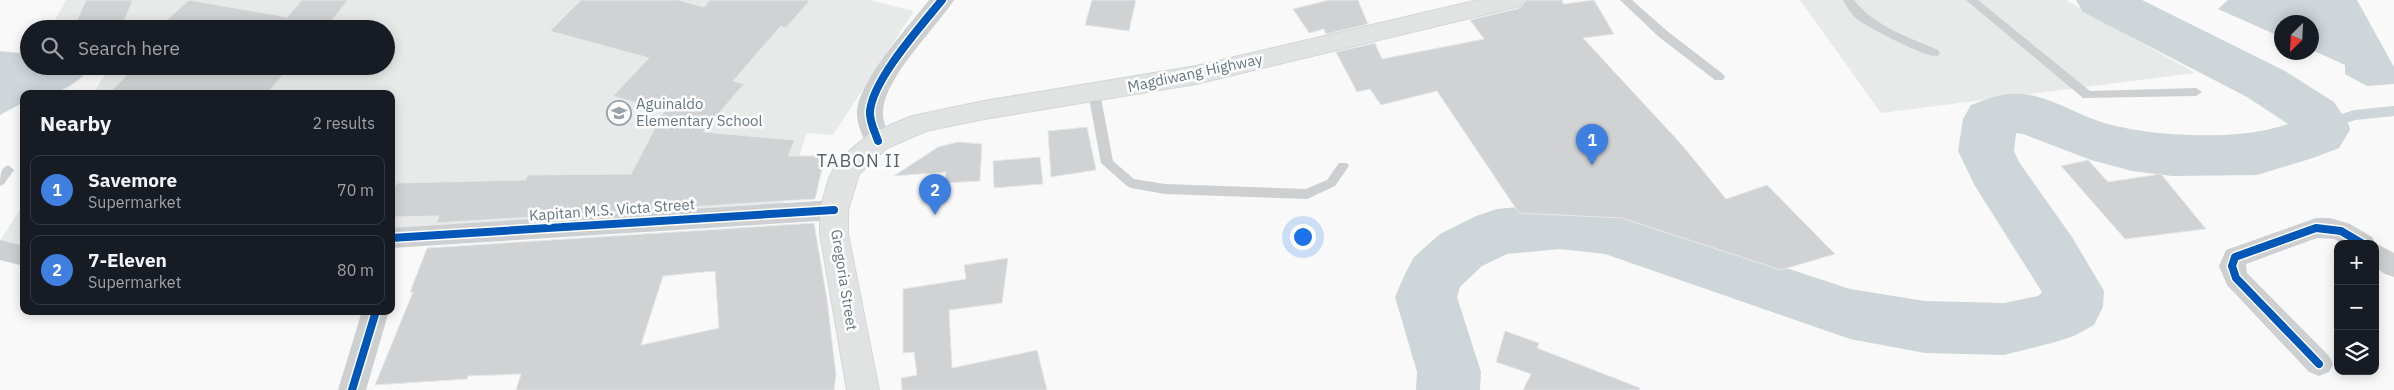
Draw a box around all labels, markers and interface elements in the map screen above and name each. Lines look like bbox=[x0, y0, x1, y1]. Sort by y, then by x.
north arrow bbox=[2274, 15, 2319, 60]
search box bbox=[20, 20, 395, 75]
icon: search bbox=[38, 34, 66, 62]
text: Search here bbox=[78, 36, 180, 60]
street label: Magdiwang Highway bbox=[1126, 49, 1265, 96]
place label: Aguinaldo Elementary School bbox=[636, 94, 763, 130]
school or university icon: Aguinaldo Elementary School bbox=[606, 100, 632, 126]
text: Nearby bbox=[40, 109, 111, 137]
text: 2 results bbox=[312, 113, 375, 133]
pin: 1 bbox=[1576, 124, 1608, 165]
district label: TABON II bbox=[817, 149, 901, 172]
text: Savemore bbox=[88, 168, 177, 192]
pin: 2 bbox=[919, 174, 951, 215]
text: 1 bbox=[52, 180, 62, 200]
text: 70 m bbox=[337, 180, 374, 200]
text: Supermarket bbox=[88, 192, 181, 212]
street label: Kapitan M.S. Victa Street bbox=[528, 194, 695, 225]
your location bbox=[1290, 224, 1316, 250]
street label: Gregoria Street bbox=[827, 228, 862, 332]
map controls bbox=[2334, 240, 2379, 375]
button: + bbox=[2334, 240, 2379, 285]
text: 7-Eleven bbox=[88, 248, 167, 272]
text: 2 bbox=[52, 260, 62, 280]
text: 80 m bbox=[337, 260, 374, 280]
text: Supermarket bbox=[88, 272, 181, 292]
button: − bbox=[2334, 285, 2379, 330]
button: layers bbox=[2334, 330, 2379, 375]

